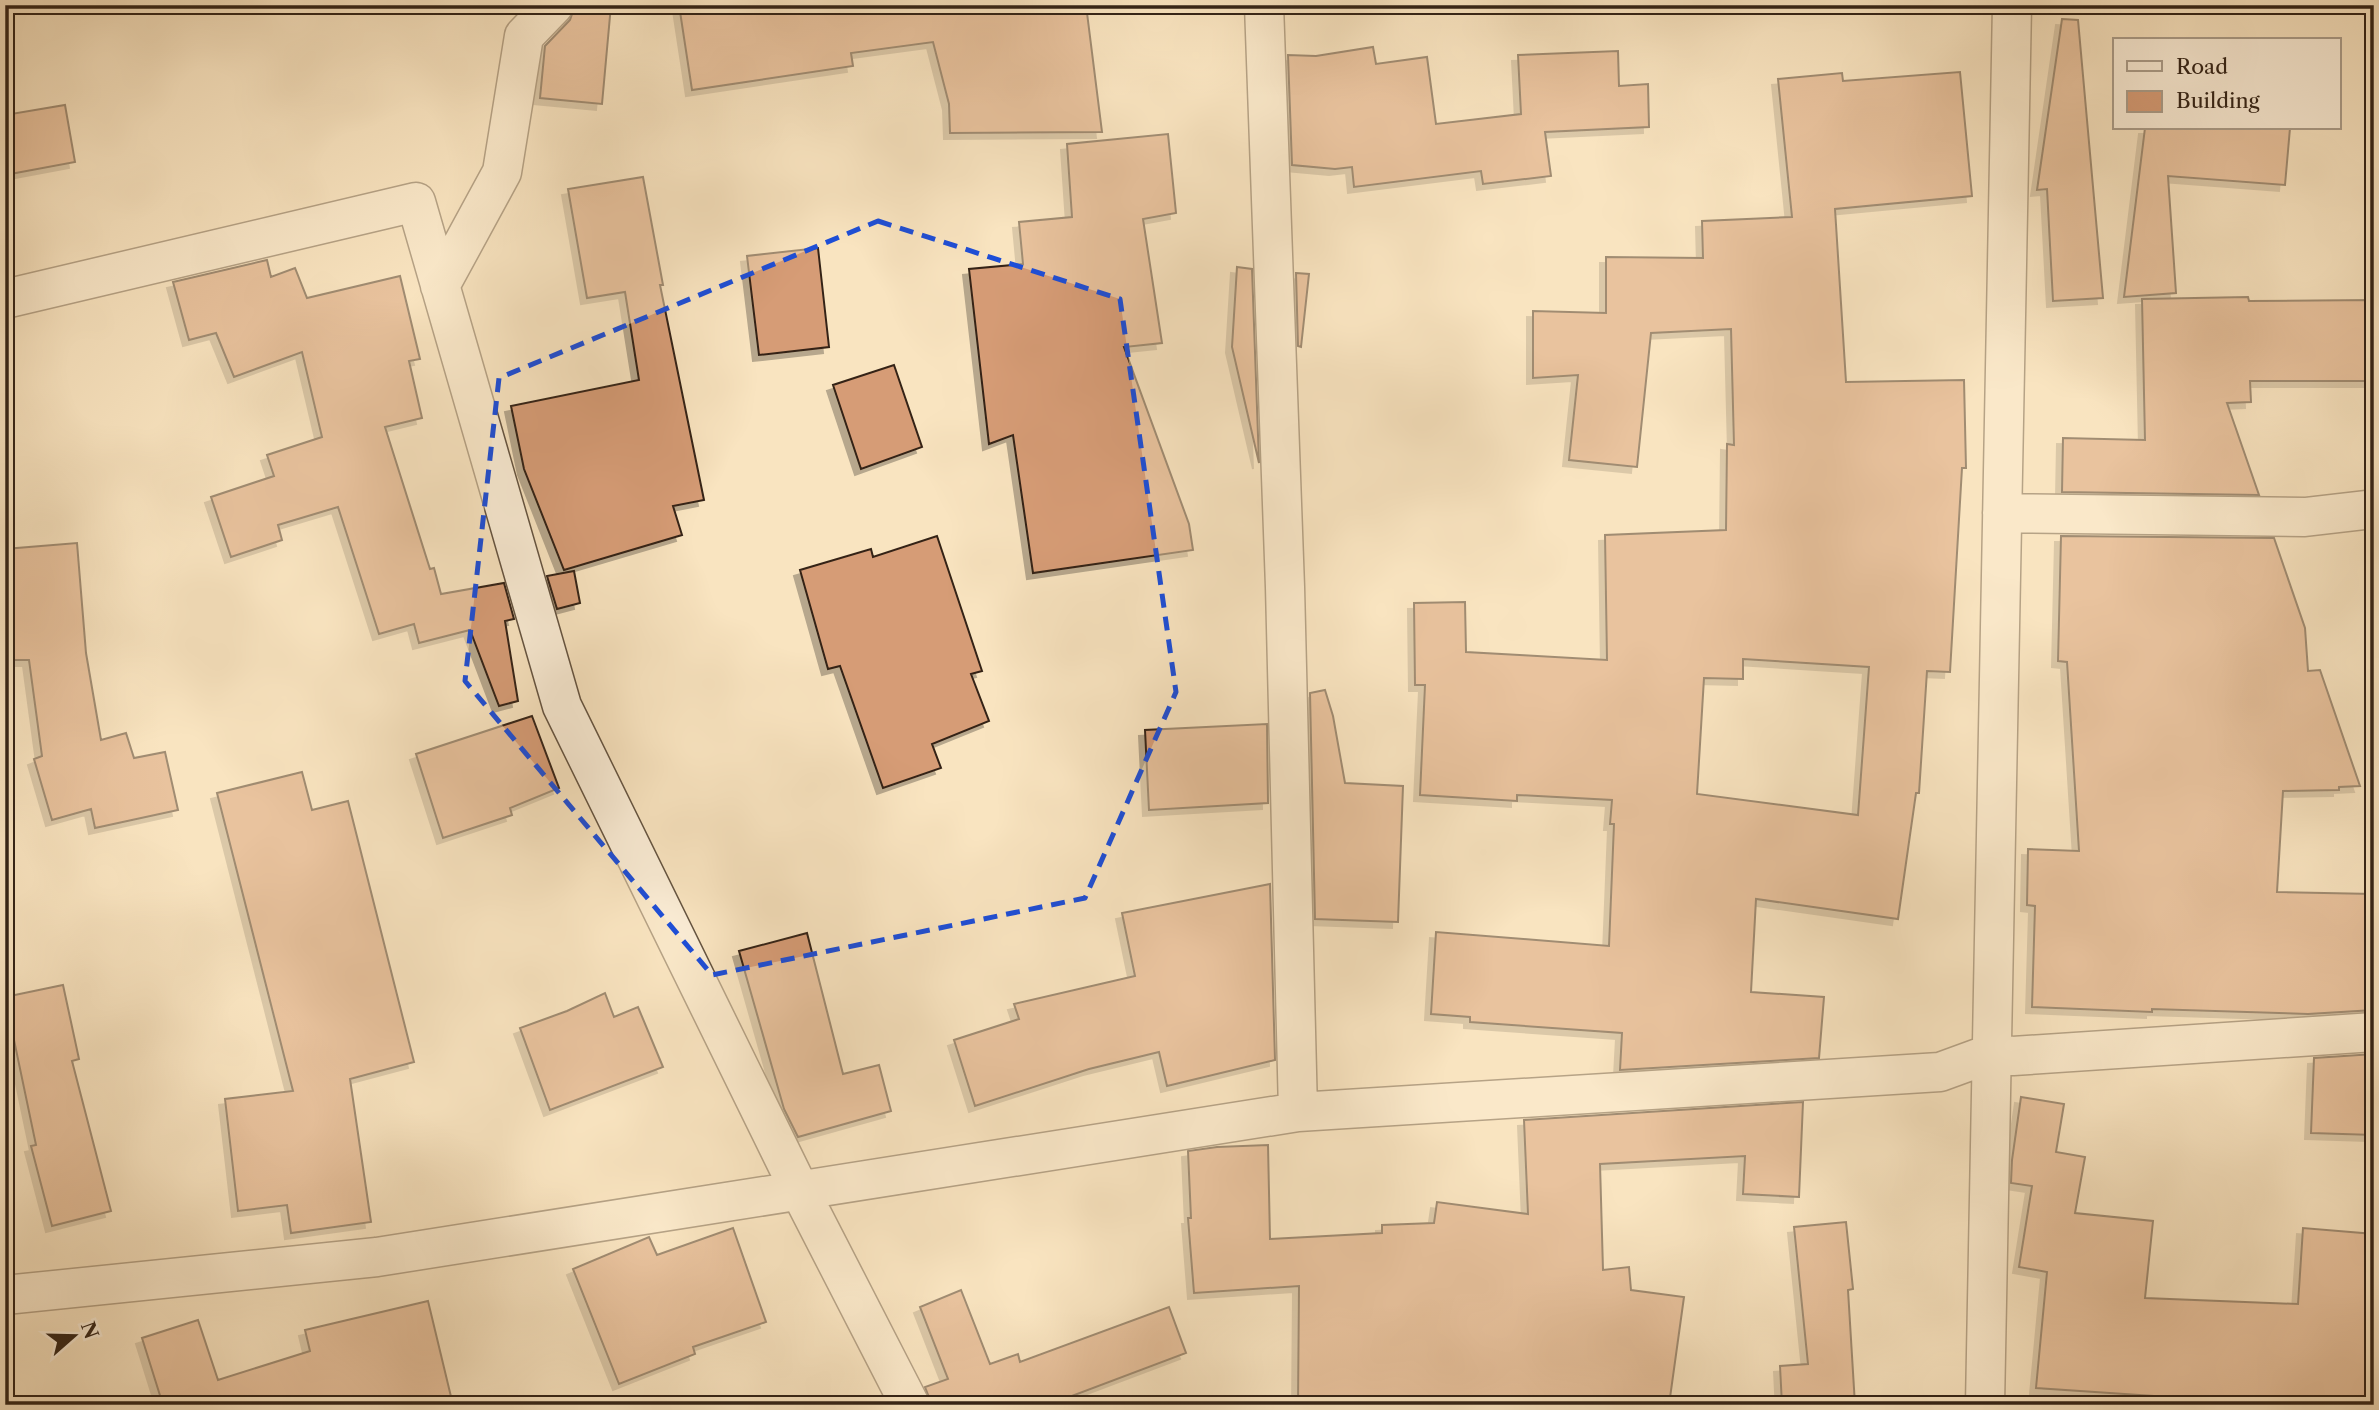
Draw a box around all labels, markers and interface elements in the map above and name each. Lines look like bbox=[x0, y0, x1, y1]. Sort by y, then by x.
legend bbox=[2113, 38, 2340, 130]
text: Road bbox=[2176, 54, 2228, 79]
text: Building bbox=[2176, 88, 2261, 113]
north arrow bbox=[38, 1302, 108, 1372]
text: N bbox=[76, 1319, 103, 1342]

